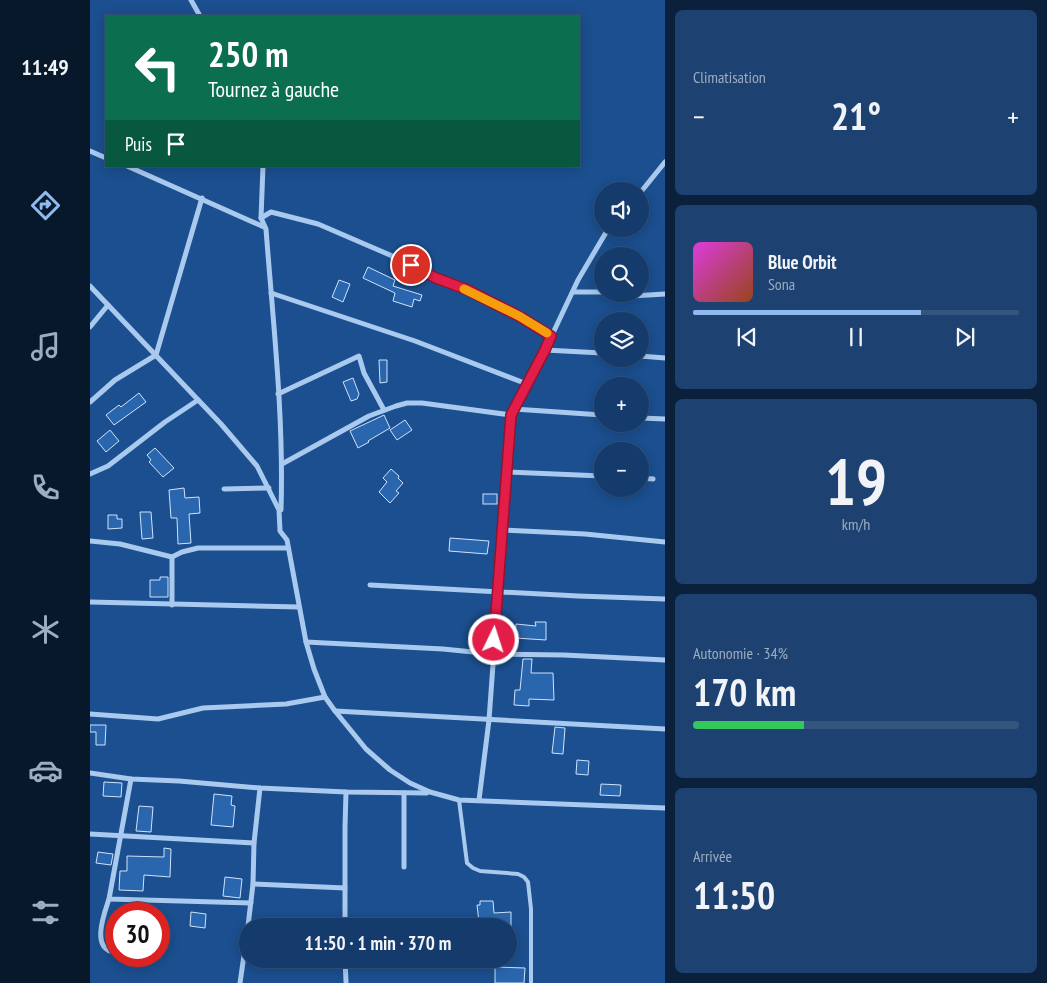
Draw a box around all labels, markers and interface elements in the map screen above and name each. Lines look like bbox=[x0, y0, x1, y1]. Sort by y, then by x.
text: 250 m bbox=[208, 31, 289, 77]
icon: left bbox=[125, 35, 190, 100]
text: 11:49 bbox=[21, 53, 69, 81]
text: Climatisation bbox=[693, 67, 766, 87]
text: Tournez à gauche bbox=[208, 75, 339, 103]
text: 21° bbox=[831, 91, 881, 140]
text: − bbox=[693, 98, 705, 135]
text: + bbox=[1007, 98, 1019, 135]
icon: arrive bbox=[162, 130, 190, 158]
text: Puis bbox=[125, 132, 152, 156]
map controls bbox=[594, 182, 649, 497]
button: sound bbox=[594, 182, 649, 237]
icon: directions bbox=[28, 188, 63, 223]
pin bbox=[390, 244, 432, 286]
button: search bbox=[594, 247, 649, 302]
text: Blue Orbit bbox=[768, 250, 837, 274]
icon: arrive bbox=[397, 251, 425, 279]
text: Sona bbox=[768, 274, 795, 294]
button: layers bbox=[594, 312, 649, 367]
icon: previous bbox=[733, 323, 761, 351]
icon: pause bbox=[842, 323, 870, 351]
icon: next bbox=[951, 323, 979, 351]
icon: music bbox=[28, 329, 63, 364]
button: + bbox=[594, 377, 649, 432]
text: 19 bbox=[825, 439, 887, 523]
button: − bbox=[594, 442, 649, 497]
icon: phone bbox=[28, 470, 63, 505]
text: km/h bbox=[842, 514, 870, 534]
icon: climate bbox=[28, 612, 63, 647]
position arrow bbox=[467, 613, 519, 665]
text: Autonomie · 34% bbox=[693, 643, 788, 663]
text: 170 km bbox=[693, 667, 796, 716]
icon: car bbox=[28, 753, 63, 788]
text: Arrivée bbox=[693, 846, 732, 866]
text: 11:50 bbox=[693, 870, 775, 919]
icon: filters bbox=[28, 895, 63, 930]
speed limit sign: 30 bbox=[105, 902, 170, 967]
text: 11:50 · 1 min · 370 m bbox=[305, 931, 451, 955]

